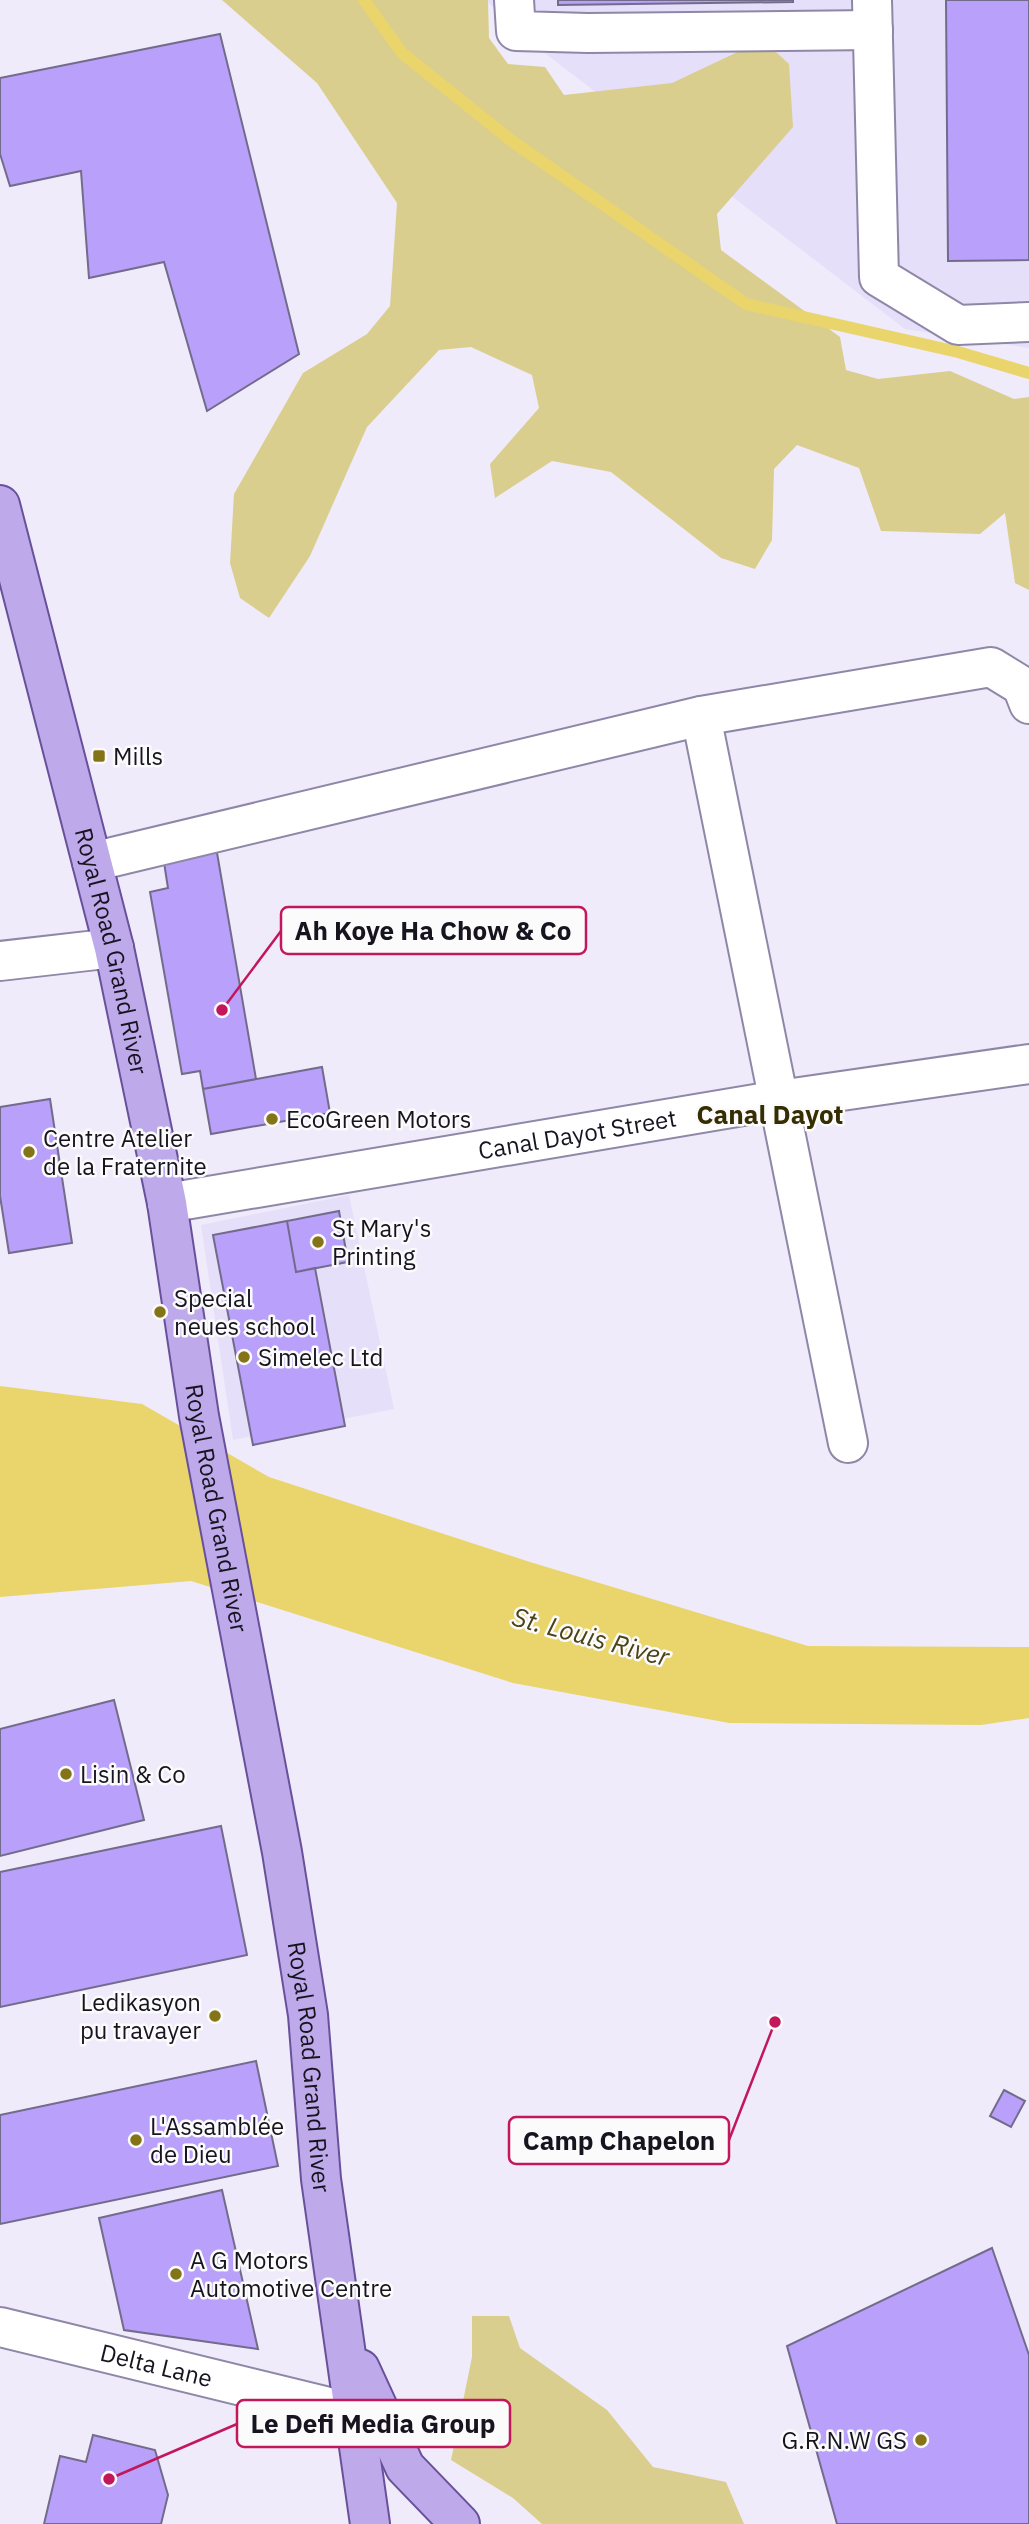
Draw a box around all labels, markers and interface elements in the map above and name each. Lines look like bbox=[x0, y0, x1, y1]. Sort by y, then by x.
place label: Mills bbox=[113, 740, 163, 772]
marker: Mills bbox=[91, 748, 107, 764]
street label: Royal Road Grand River bbox=[68, 824, 156, 1077]
callout: Ah Koye Ha Chow & Co bbox=[281, 907, 586, 954]
text: Ah Koye Ha Chow & Co bbox=[295, 913, 571, 947]
district label: Canal Dayot bbox=[697, 1097, 843, 1131]
street label: Canal Dayot Street bbox=[476, 1102, 679, 1166]
place label: EcoGreen Motors bbox=[286, 1103, 471, 1135]
marker: EcoGreen Motors bbox=[264, 1111, 280, 1127]
place label: Centre Atelier de la Fraternite bbox=[43, 1122, 207, 1182]
marker: Centre Atelier de la Fraternite bbox=[21, 1144, 37, 1160]
place label: St Mary's Printing bbox=[332, 1212, 431, 1272]
marker: St Mary's Printing bbox=[310, 1234, 326, 1250]
place label: Special neues school bbox=[174, 1282, 316, 1342]
marker: Special neues school bbox=[152, 1304, 168, 1320]
place label: Simelec Ltd bbox=[258, 1341, 384, 1373]
marker: Simelec Ltd bbox=[236, 1349, 252, 1365]
street label: Royal Road Grand River bbox=[178, 1382, 256, 1635]
water label: St. Louis River bbox=[509, 1599, 675, 1674]
place label: Lisin & Co bbox=[80, 1758, 186, 1790]
marker: Lisin & Co bbox=[58, 1766, 74, 1782]
street label: Royal Road Grand River bbox=[280, 1939, 339, 2195]
place label: Ledikasyon pu travayer bbox=[80, 1986, 201, 2046]
marker: Ledikasyon pu travayer bbox=[207, 2008, 223, 2024]
place label: L'Assamblée de Dieu bbox=[150, 2110, 284, 2170]
callout: Camp Chapelon bbox=[509, 2117, 729, 2164]
text: Camp Chapelon bbox=[523, 2123, 715, 2157]
marker: L'Assamblée de Dieu bbox=[128, 2132, 144, 2148]
place label: A G Motors Automotive Centre bbox=[190, 2244, 392, 2304]
marker: A G Motors Automotive Centre bbox=[168, 2266, 184, 2282]
street label: Delta Lane bbox=[97, 2336, 216, 2394]
callout: Le Defi Media Group bbox=[237, 2400, 510, 2447]
text: Le Defi Media Group bbox=[250, 2406, 496, 2440]
place label: G.R.N.W GS bbox=[781, 2424, 907, 2456]
marker: G.R.N.W GS bbox=[913, 2432, 929, 2448]

